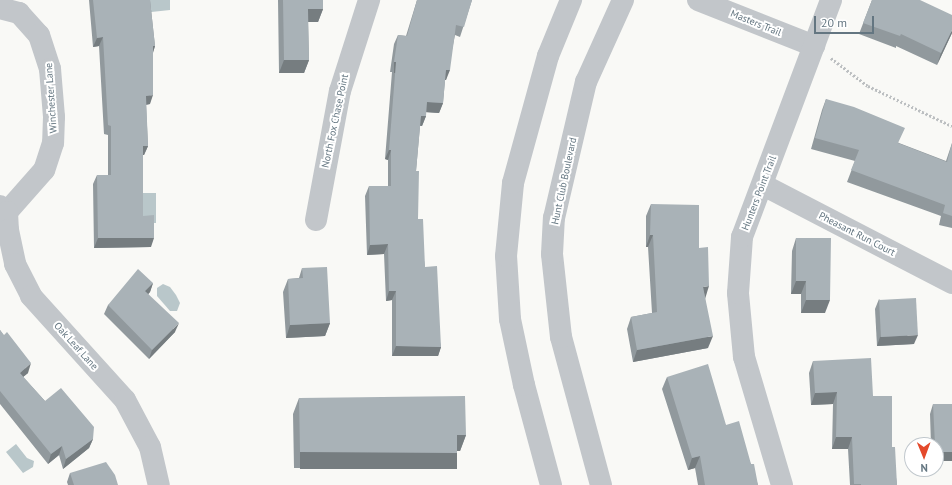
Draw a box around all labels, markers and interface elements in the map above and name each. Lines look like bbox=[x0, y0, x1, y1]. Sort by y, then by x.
street label: Masters Trail bbox=[729, 7, 783, 39]
scale bar bbox=[816, 8, 876, 34]
text: 20 m bbox=[821, 15, 847, 30]
street label: Winchester Lane bbox=[43, 62, 59, 134]
street label: North Fox Chase Point bbox=[319, 73, 351, 169]
street label: Hunt Club Boulevard bbox=[549, 136, 579, 226]
street label: Hunters Point Trail bbox=[739, 154, 779, 232]
street label: Pheasant Run Court bbox=[817, 210, 897, 258]
street label: Oak Leaf Lane bbox=[51, 320, 101, 372]
north arrow bbox=[904, 437, 944, 477]
text: N bbox=[920, 461, 928, 475]

